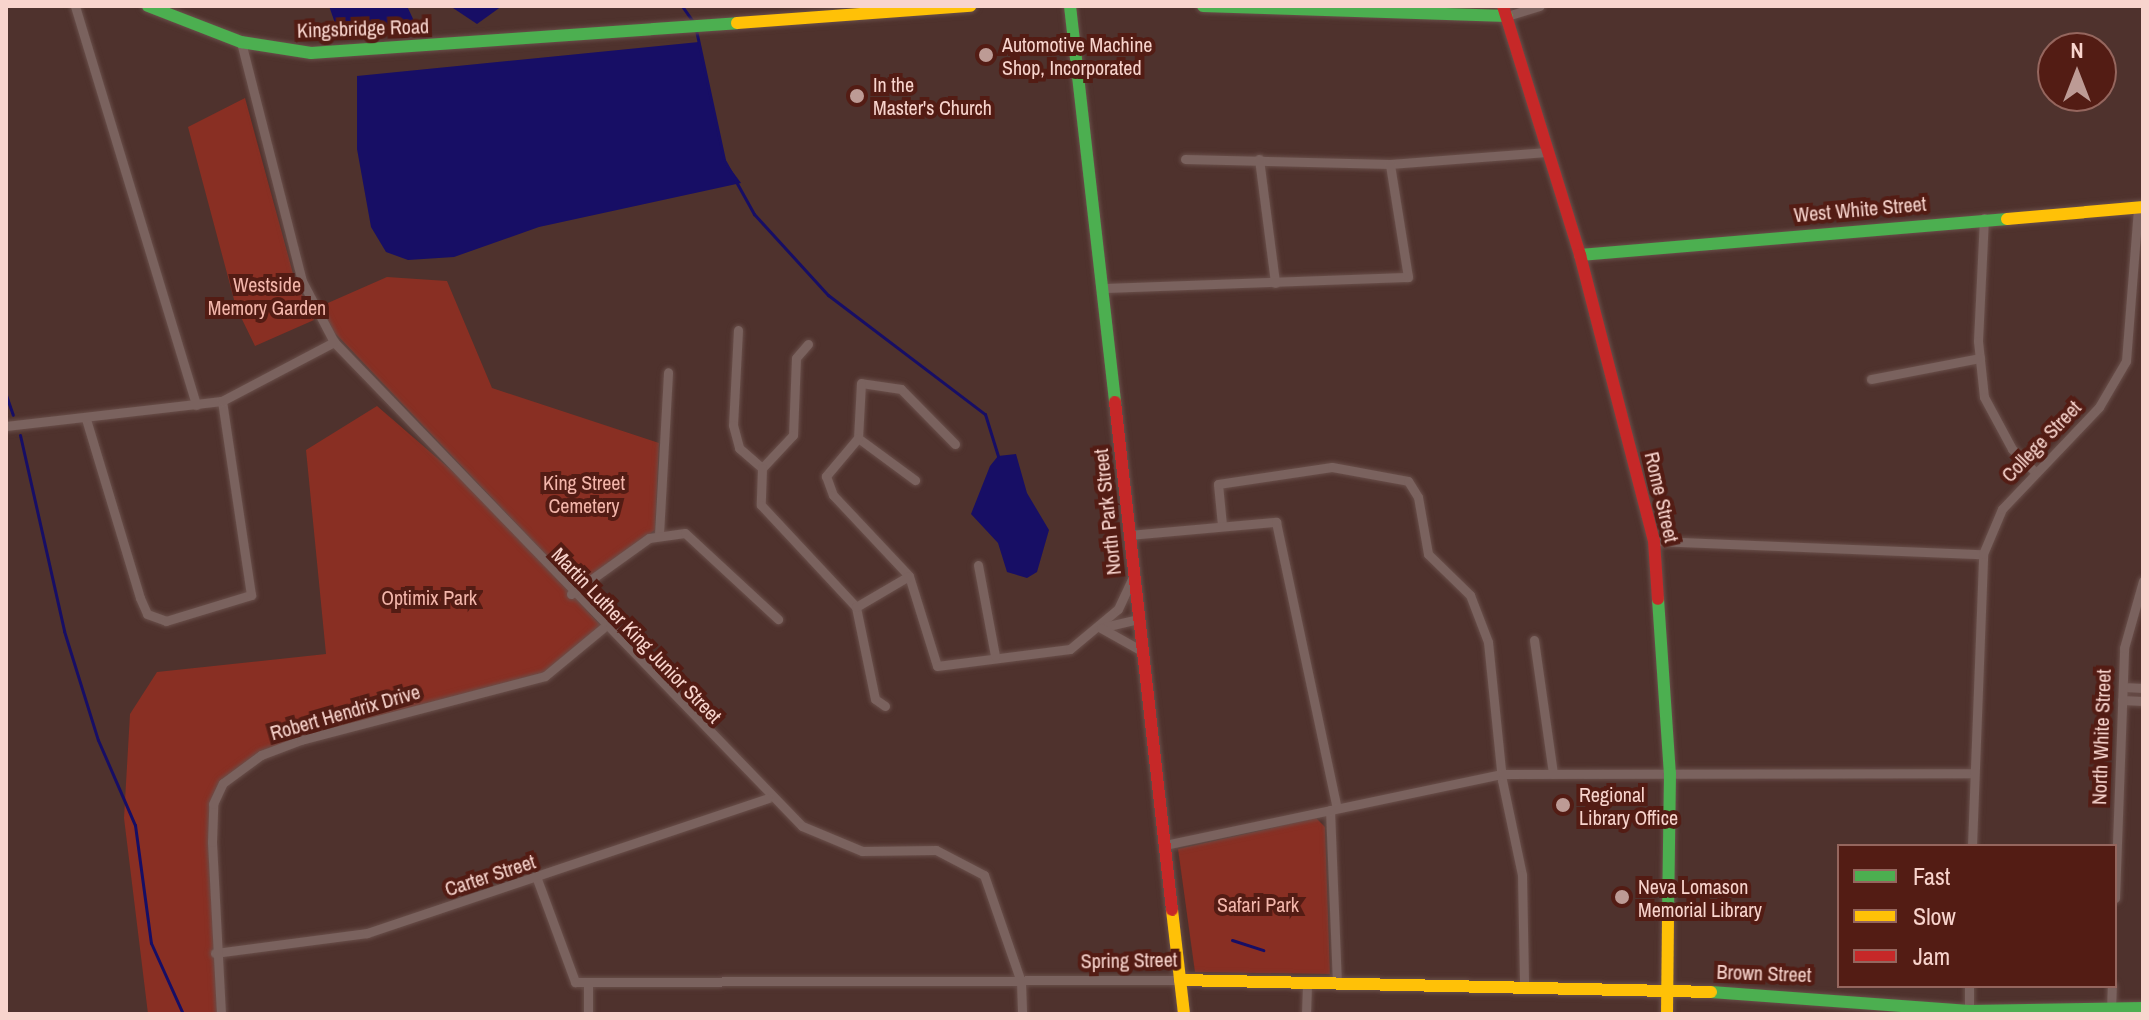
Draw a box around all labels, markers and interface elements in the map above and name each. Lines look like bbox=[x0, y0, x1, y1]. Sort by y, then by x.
street label: Kingsbridge Road bbox=[297, 14, 429, 42]
place label: Automotive Machine Shop, Incorporated bbox=[1002, 32, 1152, 79]
north arrow bbox=[2037, 32, 2117, 112]
text: N bbox=[2070, 35, 2084, 65]
marker: Automotive Machine Shop, Incorporated bbox=[977, 46, 995, 64]
place label: In the Master's Church bbox=[873, 72, 992, 119]
marker: In the Master's Church bbox=[848, 87, 866, 105]
street label: West White Street bbox=[1793, 191, 1927, 227]
park label: Westside Memory Garden bbox=[208, 273, 326, 320]
street label: College Street bbox=[1996, 395, 2086, 487]
street label: North Park Street bbox=[1088, 448, 1126, 576]
street label: Rome Street bbox=[1640, 449, 1684, 545]
park label: King Street Cemetery bbox=[543, 470, 625, 517]
street label: Martin Luther King Junior Street bbox=[547, 542, 727, 728]
park label: Optimix Park bbox=[381, 585, 477, 609]
street label: North White Street bbox=[2087, 669, 2115, 805]
street label: Robert Hendrix Drive bbox=[267, 679, 423, 745]
place label: Regional Library Office bbox=[1579, 782, 1678, 829]
marker: Regional Library Office bbox=[1554, 796, 1572, 814]
legend bbox=[1837, 844, 2117, 988]
street label: Carter Street bbox=[442, 849, 538, 901]
text: Fast bbox=[1913, 860, 1950, 892]
place label: Neva Lomason Memorial Library bbox=[1638, 874, 1762, 921]
marker: Neva Lomason Memorial Library bbox=[1613, 888, 1631, 906]
park label: Safari Park bbox=[1217, 892, 1299, 916]
text: Slow bbox=[1913, 900, 1956, 932]
text: Jam bbox=[1913, 940, 1950, 972]
street label: Spring Street bbox=[1080, 947, 1178, 973]
street label: Brown Street bbox=[1716, 959, 1812, 987]

